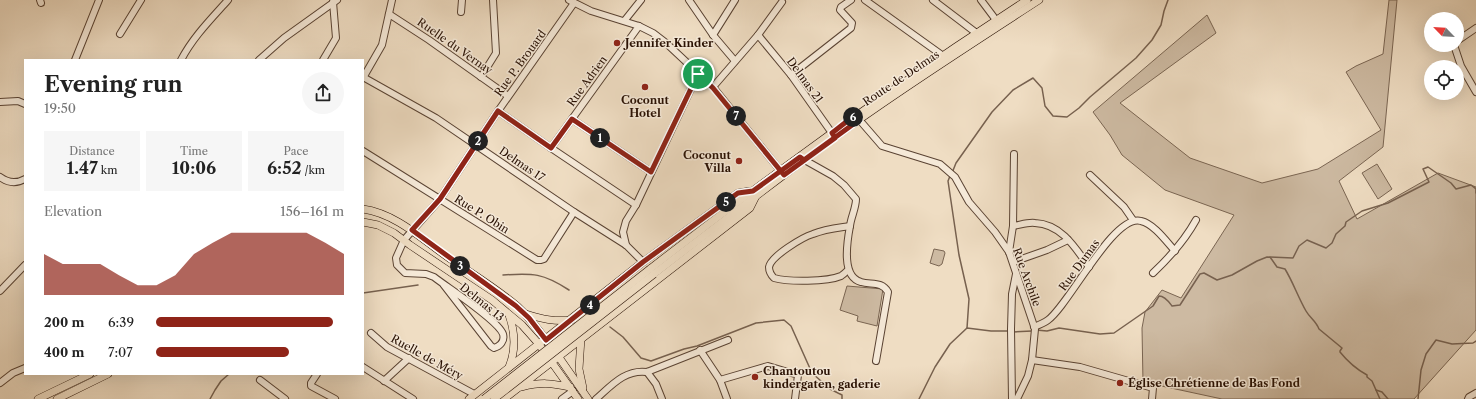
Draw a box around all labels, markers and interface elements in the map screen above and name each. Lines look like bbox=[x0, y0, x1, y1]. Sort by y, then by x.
north arrow bbox=[1424, 12, 1464, 52]
map controls bbox=[1424, 12, 1464, 100]
street label: Ruelle du Vernay bbox=[415, 15, 496, 78]
street label: Rue P. Brouard bbox=[491, 27, 549, 99]
place label: Jennifer Kinder bbox=[623, 36, 714, 50]
marker: Jennifer Kinder bbox=[612, 38, 622, 48]
street label: Route de Delmas bbox=[860, 47, 942, 109]
street label: Rue Adrien bbox=[564, 53, 610, 109]
street label: Delmas 21 bbox=[784, 54, 826, 106]
pin bbox=[681, 57, 715, 91]
button: locate bbox=[1424, 60, 1464, 100]
icon: arrive bbox=[687, 63, 709, 85]
text: Evening run bbox=[44, 71, 183, 98]
button: share bbox=[302, 72, 344, 114]
marker: Coconut Hotel bbox=[640, 82, 650, 92]
place label: Coconut Hotel bbox=[621, 93, 670, 120]
text: 19:50 bbox=[44, 100, 76, 116]
pin: 7 bbox=[726, 106, 746, 126]
pin: 6 bbox=[843, 107, 863, 127]
text: 7 bbox=[733, 109, 739, 123]
text: 6 bbox=[850, 110, 856, 124]
pin: 1 bbox=[590, 128, 610, 148]
pin: 2 bbox=[468, 131, 488, 151]
text: 1 bbox=[598, 131, 602, 145]
text: 2 bbox=[475, 134, 481, 148]
text: Distance bbox=[69, 144, 115, 158]
text: Time bbox=[180, 144, 208, 158]
text: Pace bbox=[284, 144, 308, 158]
street label: Delmas 17 bbox=[496, 144, 548, 185]
place label: Coconut Villa bbox=[683, 148, 732, 175]
marker: Coconut Villa bbox=[734, 156, 744, 166]
text: 1.47 bbox=[67, 158, 98, 178]
text: 10:06 bbox=[172, 158, 216, 178]
text: 6:52 bbox=[267, 158, 302, 178]
text: km bbox=[98, 163, 117, 177]
text: /km bbox=[302, 163, 325, 177]
street label: Rue P. Obin bbox=[452, 192, 512, 236]
pin: 5 bbox=[716, 192, 736, 212]
text: 5 bbox=[723, 195, 729, 209]
text: Elevation bbox=[44, 203, 102, 219]
text: 156–161 m bbox=[280, 203, 344, 219]
street label: Rue Dumas bbox=[1056, 236, 1103, 294]
street label: Rue Archile bbox=[1010, 246, 1044, 308]
pin: 3 bbox=[450, 256, 470, 276]
text: 3 bbox=[457, 259, 463, 273]
street label: Delmas 13 bbox=[457, 280, 507, 324]
pin: 4 bbox=[580, 295, 600, 315]
text: 4 bbox=[587, 298, 593, 312]
text: 200 m bbox=[44, 314, 84, 330]
text: 6:39 bbox=[108, 314, 134, 330]
street label: Ruelle de Méry bbox=[389, 331, 466, 383]
text: 400 m bbox=[44, 344, 84, 360]
text: 7:07 bbox=[108, 344, 133, 360]
place label: Chantoutou kindergaten, gaderie bbox=[763, 364, 881, 391]
marker: Chantoutou kindergaten, gaderie bbox=[750, 372, 760, 382]
place label: Église Chrétienne de Bas Fond bbox=[1128, 376, 1301, 390]
marker: Église Chrétienne de Bas Fond bbox=[1115, 378, 1125, 388]

